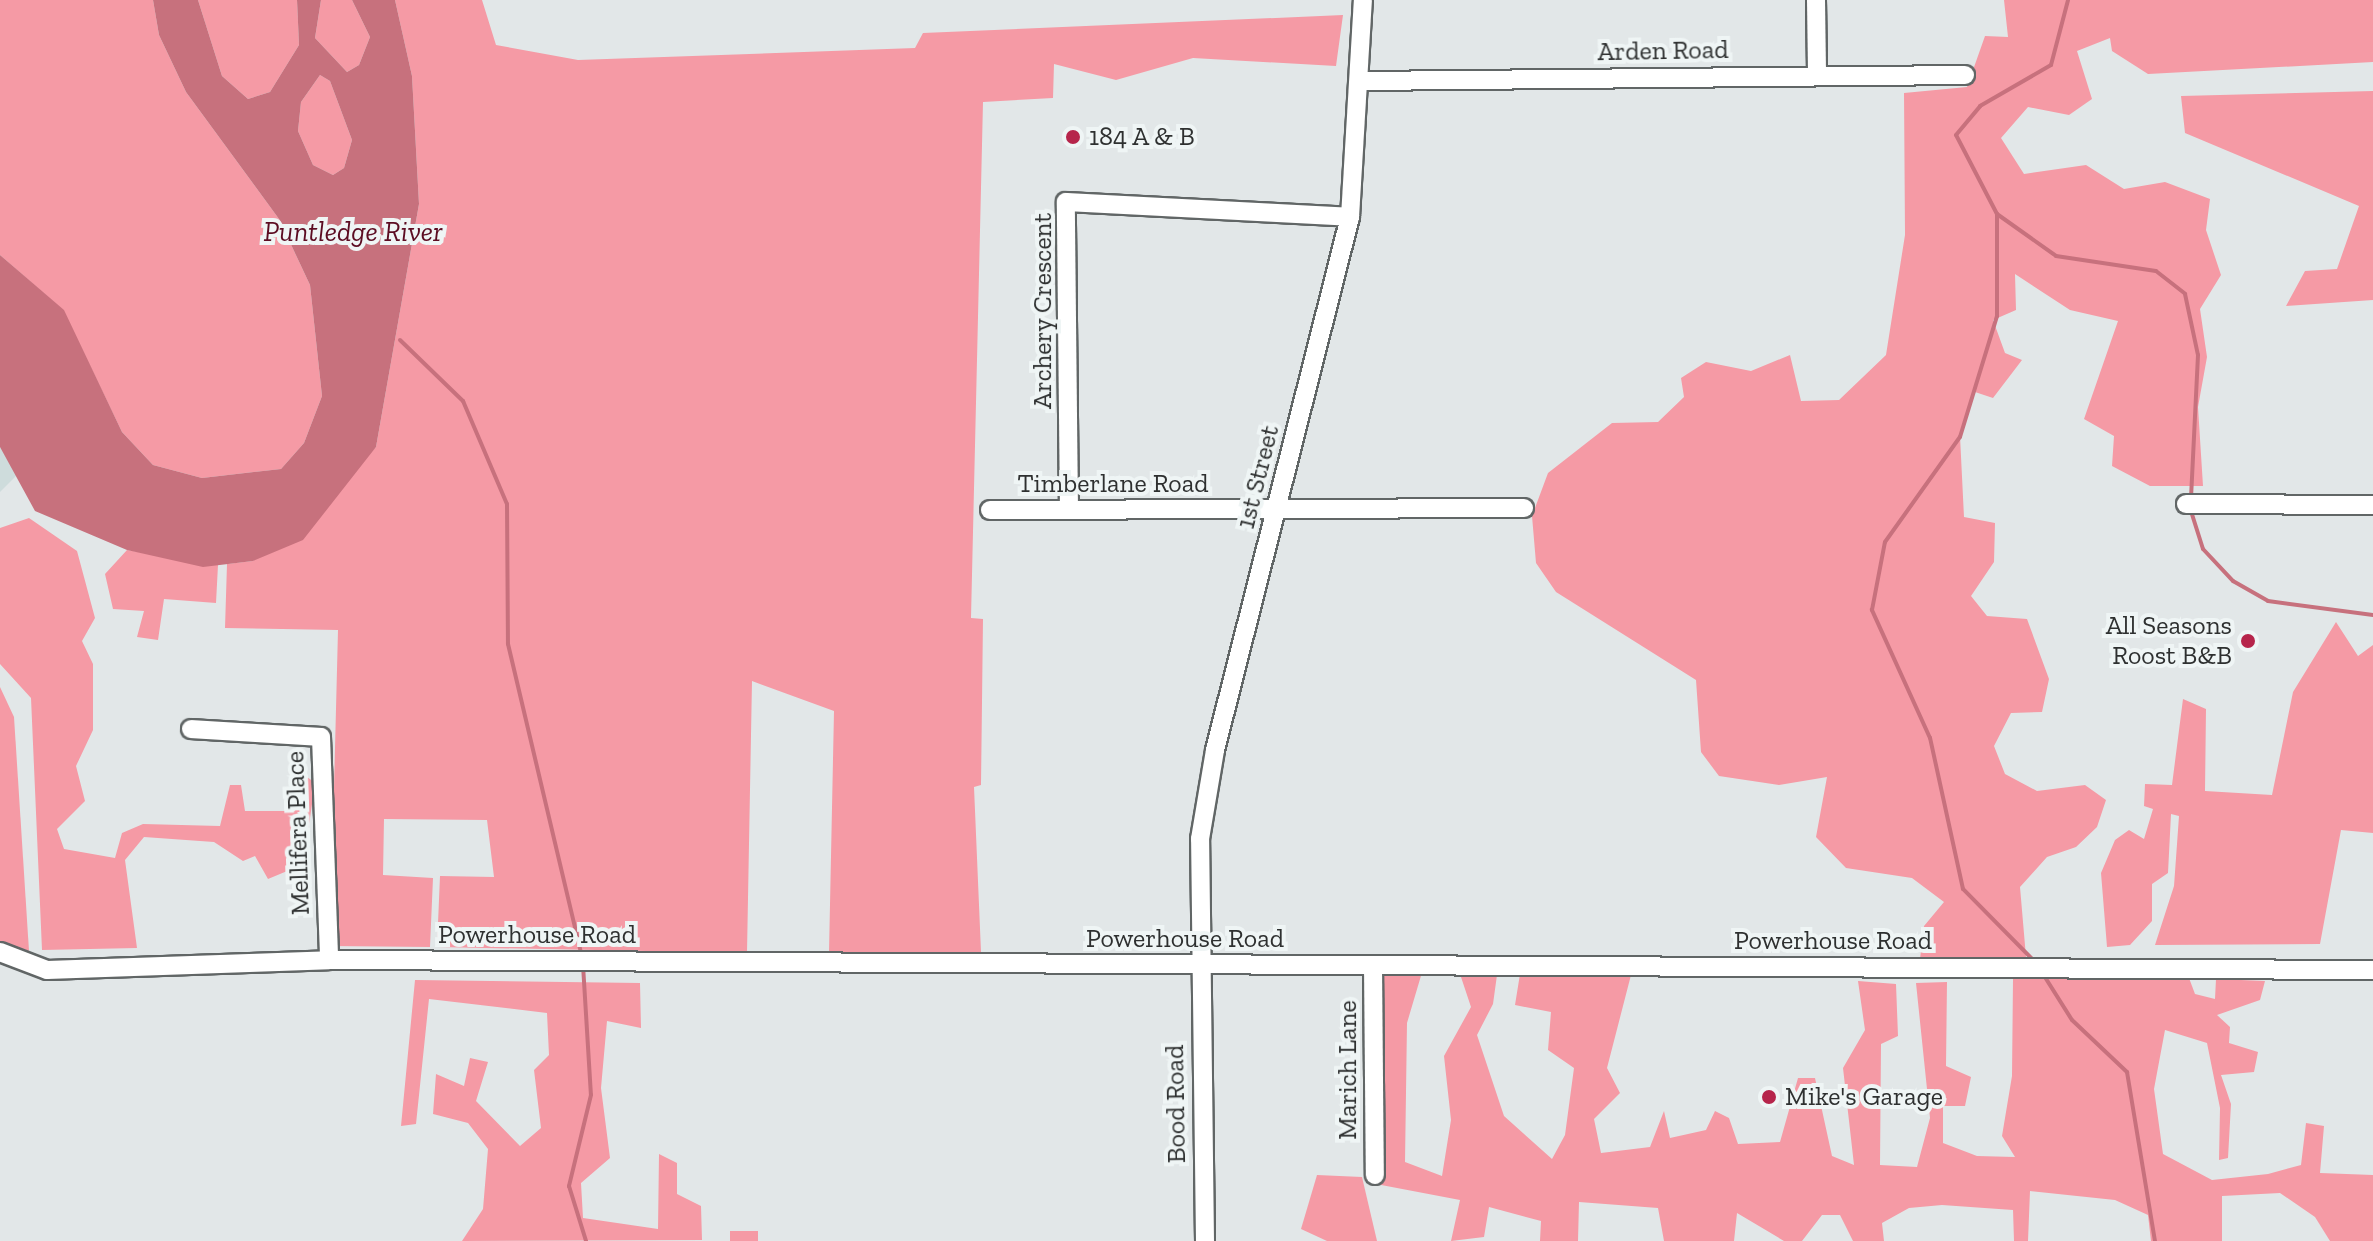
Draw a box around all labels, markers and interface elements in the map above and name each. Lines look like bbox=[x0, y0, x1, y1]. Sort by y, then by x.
street label: Arden Road bbox=[1597, 34, 1729, 68]
place label: 184 A & B bbox=[1089, 121, 1196, 153]
marker: 184 A & B bbox=[1064, 128, 1082, 146]
street label: Archery Crescent bbox=[1027, 213, 1059, 409]
water label: Puntledge River bbox=[263, 215, 443, 249]
street label: 1st Street bbox=[1230, 422, 1286, 532]
street label: Timberlane Road bbox=[1017, 468, 1209, 500]
place label: All Seasons Roost B&B bbox=[2106, 610, 2232, 672]
marker: All Seasons Roost B&B bbox=[2239, 632, 2257, 650]
street label: Mellifera Place bbox=[280, 751, 316, 915]
street label: Powerhouse Road bbox=[438, 919, 636, 951]
street label: Powerhouse Road bbox=[1086, 923, 1284, 955]
street label: Powerhouse Road bbox=[1734, 925, 1932, 957]
street label: Marich Lane bbox=[1332, 1000, 1364, 1140]
street label: Bood Road bbox=[1159, 1045, 1193, 1163]
place label: Mike's Garage bbox=[1785, 1081, 1943, 1113]
marker: Mike's Garage bbox=[1760, 1088, 1778, 1106]

